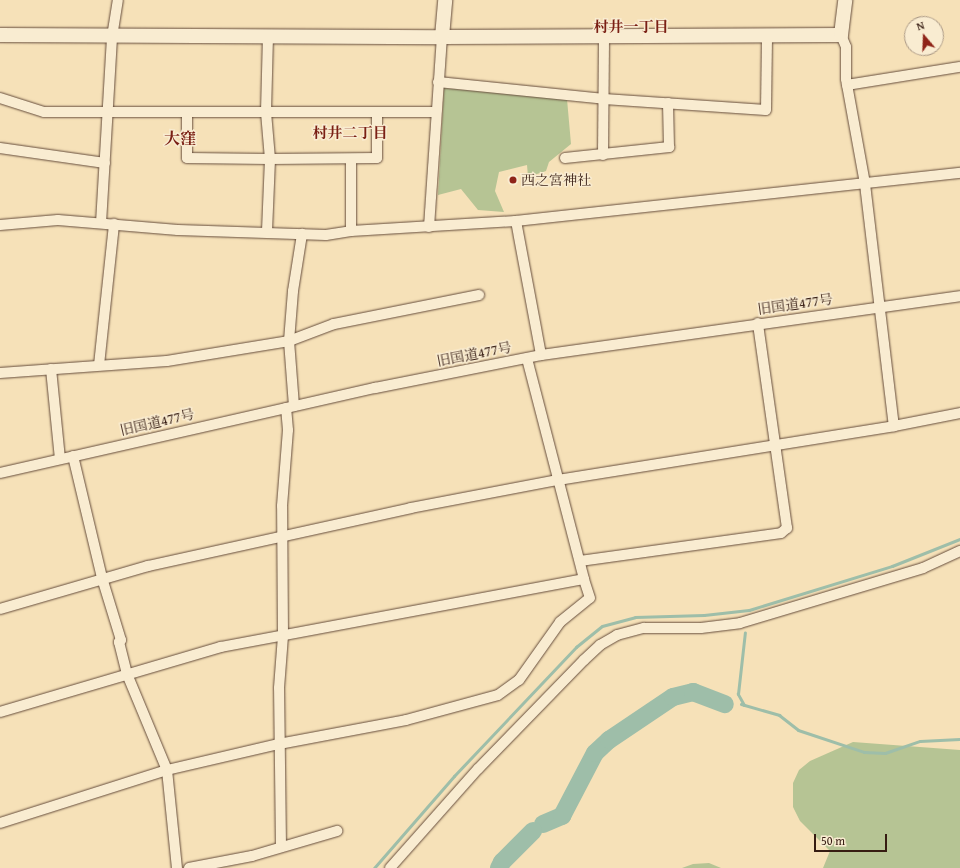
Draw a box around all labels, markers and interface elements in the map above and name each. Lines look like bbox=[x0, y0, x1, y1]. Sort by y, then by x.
north arrow bbox=[904, 16, 944, 56]
text: N bbox=[914, 17, 926, 34]
district label: 村井一丁目 bbox=[594, 18, 668, 36]
district label: 村井二丁目 bbox=[313, 124, 387, 142]
district label: 大窪 bbox=[164, 128, 196, 148]
place label: 西之宮神社 bbox=[521, 172, 591, 188]
marker: 西之宮神社 bbox=[508, 175, 518, 185]
street label: 旧国道477号 bbox=[756, 290, 834, 318]
street label: 旧国道477号 bbox=[435, 338, 513, 370]
street label: 旧国道477号 bbox=[118, 405, 196, 439]
scale bar bbox=[816, 826, 889, 852]
text: 50 m bbox=[821, 832, 845, 849]

